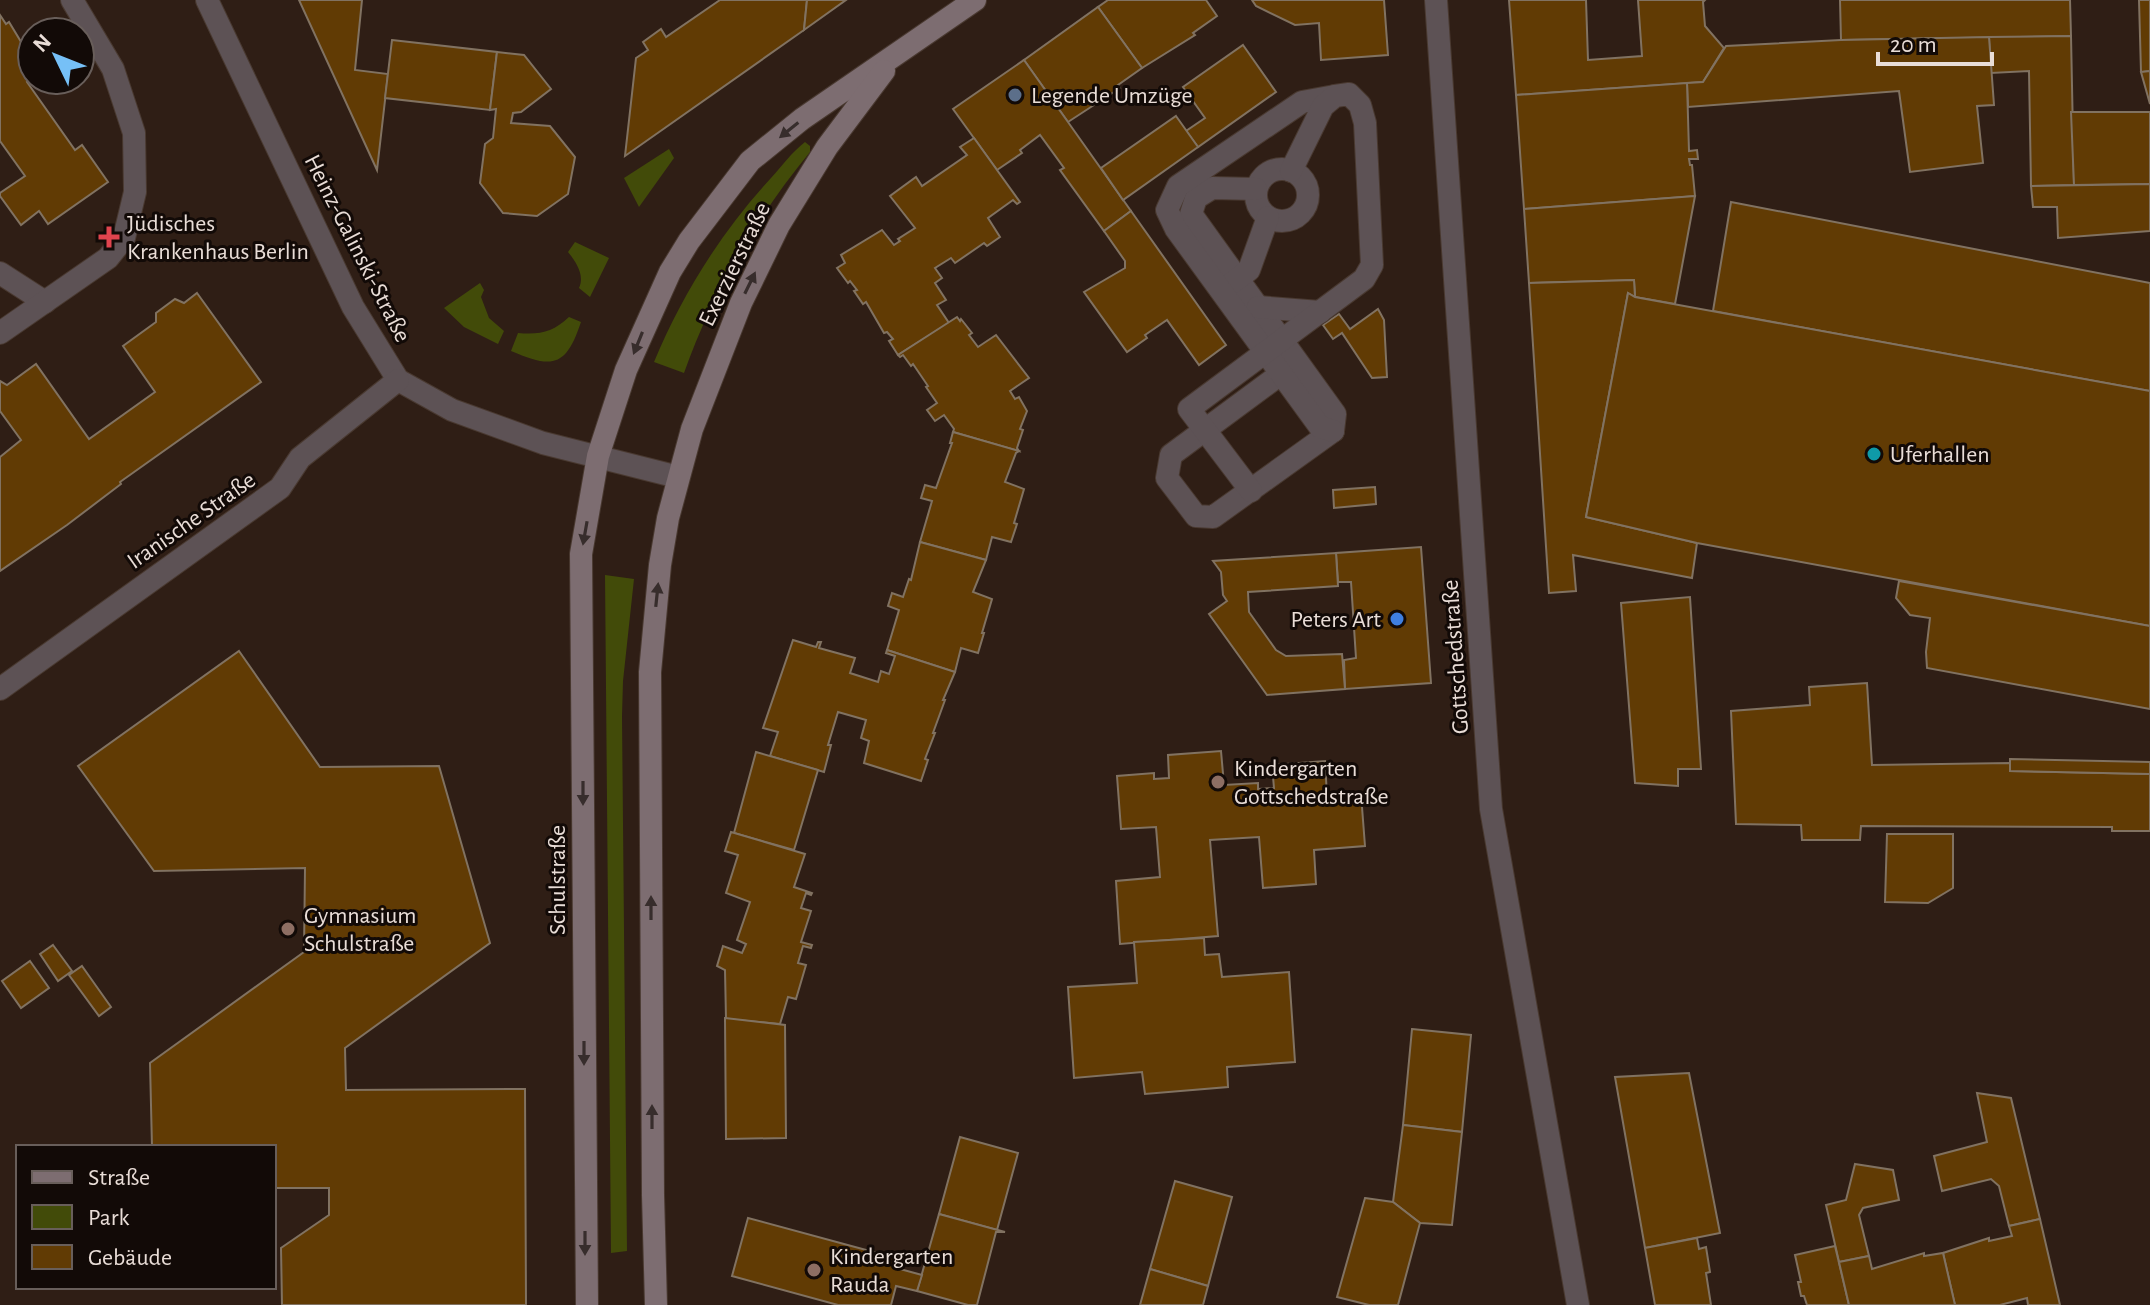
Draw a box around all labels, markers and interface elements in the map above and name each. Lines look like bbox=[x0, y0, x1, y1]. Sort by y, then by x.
north arrow bbox=[16, 16, 96, 96]
scale bar bbox=[1878, 16, 1992, 66]
text: N bbox=[29, 30, 55, 56]
text: 20 m bbox=[1890, 33, 1937, 57]
place label: Legende Umzüge bbox=[1031, 84, 1193, 108]
marker: Legende Umzüge bbox=[1006, 86, 1024, 104]
one-way arrow bbox=[779, 121, 799, 138]
street label: Heinz-Galinski-Straße bbox=[299, 151, 415, 346]
street label: Exerzierstraße bbox=[695, 199, 775, 330]
place label: Jüdisches Krankenhaus Berlin bbox=[127, 212, 309, 264]
marker: Jüdisches Krankenhaus Berlin bbox=[98, 226, 120, 248]
one-way arrow bbox=[744, 272, 757, 295]
one-way arrow bbox=[631, 331, 644, 355]
place label: Uferhallen bbox=[1890, 443, 1990, 467]
marker: Uferhallen bbox=[1865, 445, 1883, 463]
street label: Iranische Straße bbox=[123, 468, 260, 574]
one-way arrow bbox=[578, 521, 590, 546]
street label: Gottschedstraße bbox=[1439, 579, 1473, 735]
one-way arrow bbox=[651, 582, 664, 607]
place label: Peters Art bbox=[1290, 608, 1381, 632]
marker: Peters Art bbox=[1388, 610, 1406, 628]
place label: Kindergarten Gottschedstraße bbox=[1234, 757, 1389, 809]
marker: Kindergarten Gottschedstraße bbox=[1209, 773, 1227, 791]
one-way arrow bbox=[577, 781, 589, 806]
street label: Schulstraße bbox=[546, 825, 570, 935]
one-way arrow bbox=[645, 895, 657, 920]
place label: Gymnasium Schulstraße bbox=[304, 904, 417, 956]
marker: Gymnasium Schulstraße bbox=[279, 920, 297, 938]
one-way arrow bbox=[578, 1041, 590, 1066]
one-way arrow bbox=[646, 1104, 658, 1129]
legend bbox=[16, 1145, 276, 1289]
text: Straße bbox=[88, 1166, 150, 1190]
text: Park bbox=[88, 1206, 129, 1230]
one-way arrow bbox=[579, 1231, 591, 1256]
place label: Kindergarten Rauda bbox=[830, 1245, 953, 1297]
text: Gebäude bbox=[88, 1246, 172, 1270]
marker: Kindergarten Rauda bbox=[805, 1261, 823, 1279]

